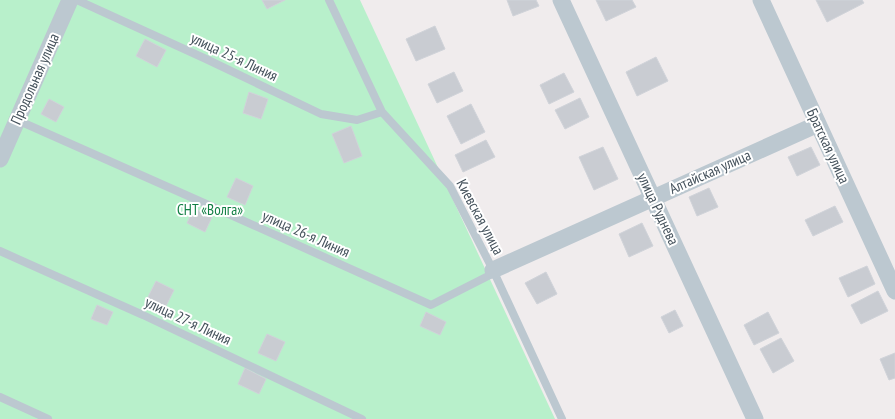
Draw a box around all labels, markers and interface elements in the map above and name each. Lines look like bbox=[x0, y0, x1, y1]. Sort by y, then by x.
street label: улица 25-я Линия bbox=[188, 28, 281, 85]
street label: Продольная улица bbox=[6, 30, 63, 127]
street label: Братская улица bbox=[803, 105, 854, 186]
street label: Алтайская улица bbox=[666, 145, 754, 198]
street label: улица Руднева bbox=[633, 170, 683, 248]
street label: Киевская улица bbox=[453, 176, 508, 258]
park label: СНТ «Волга» bbox=[177, 200, 243, 219]
street label: улица 26-я Линия bbox=[259, 206, 353, 261]
street label: улица 27-я Линия bbox=[142, 292, 235, 349]

